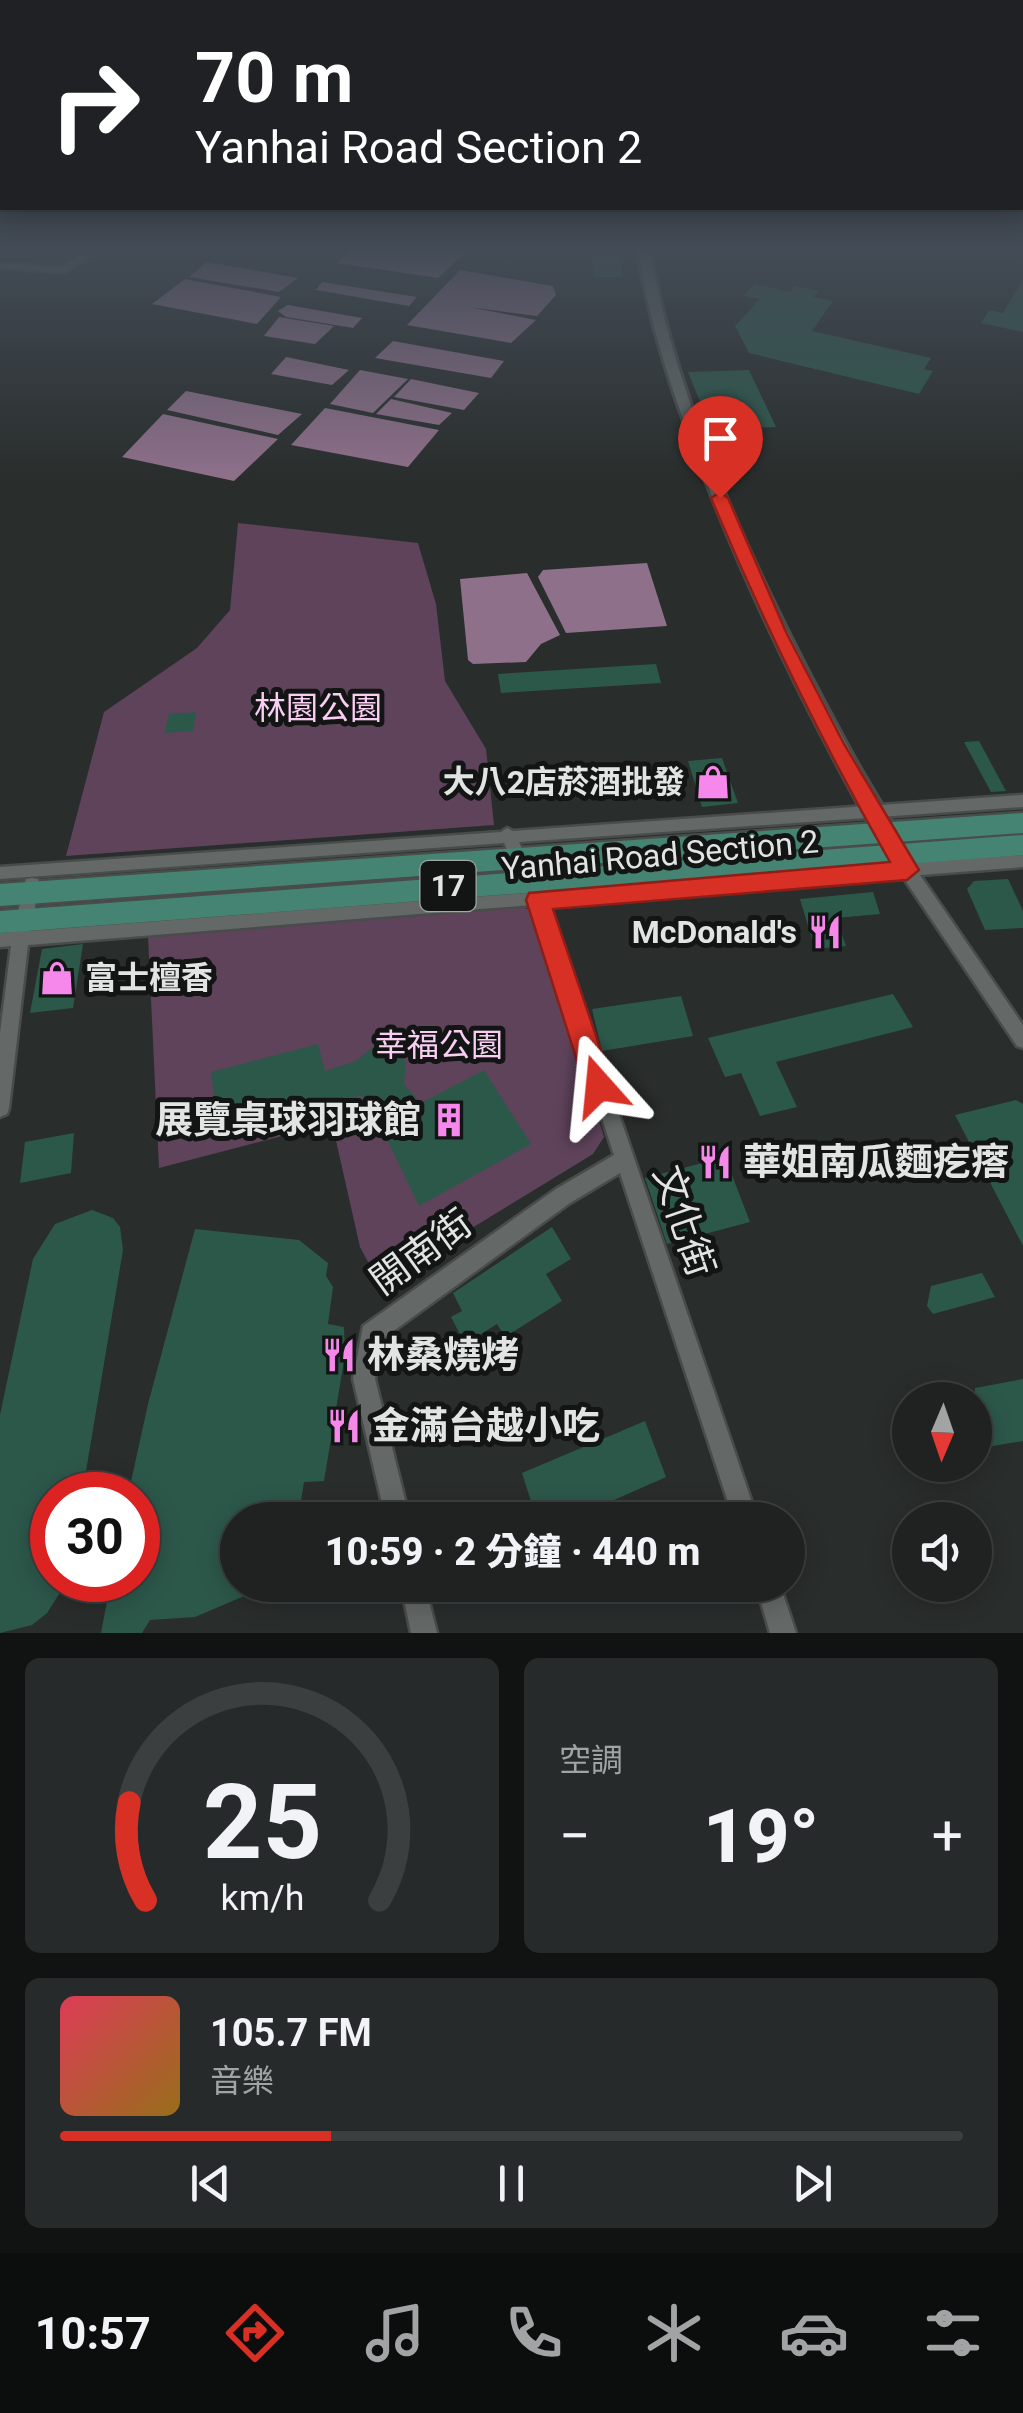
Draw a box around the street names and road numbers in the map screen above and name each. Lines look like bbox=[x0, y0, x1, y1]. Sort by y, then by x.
street label: Yanhai Road Section 2 bbox=[500, 822, 820, 888]
road number: 17 bbox=[420, 861, 476, 911]
street label: 文化街 bbox=[645, 1160, 723, 1282]
street label: 開南街 bbox=[362, 1201, 480, 1303]

